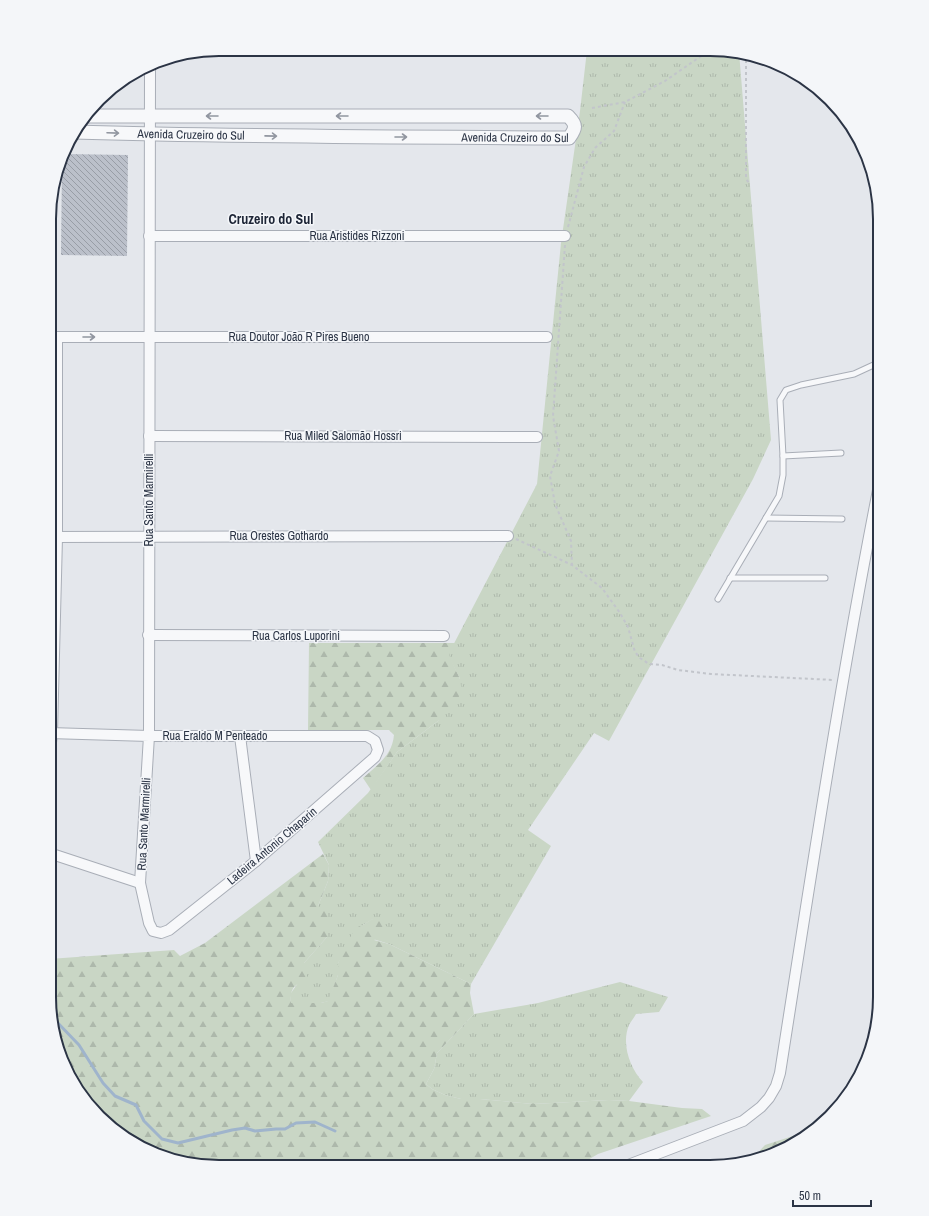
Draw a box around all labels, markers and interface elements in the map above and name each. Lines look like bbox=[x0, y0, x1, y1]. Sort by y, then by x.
one-way arrow bbox=[206, 112, 219, 120]
one-way arrow bbox=[336, 112, 349, 120]
one-way arrow bbox=[536, 112, 549, 120]
street label: Avenida Cruzeiro do Sul bbox=[136, 126, 245, 144]
street label: Avenida Cruzeiro do Sul bbox=[460, 129, 569, 146]
one-way arrow bbox=[106, 130, 119, 137]
one-way arrow bbox=[264, 132, 277, 140]
one-way arrow bbox=[394, 133, 407, 141]
district label: Cruzeiro do Sul bbox=[229, 210, 313, 228]
street label: Rua Aristides Rizzoni bbox=[309, 228, 405, 244]
street label: Rua Doutor João R Pires Bueno bbox=[228, 329, 370, 345]
one-way arrow bbox=[82, 333, 95, 341]
street label: Rua Miled Salomão Hossri bbox=[284, 428, 402, 444]
street label: Rua Santo Marmirelli bbox=[141, 454, 157, 546]
street label: Rua Orestes Gothardo bbox=[229, 528, 329, 544]
street label: Rua Carlos Luporini bbox=[252, 628, 340, 644]
street label: Rua Eraldo M Penteado bbox=[162, 728, 268, 744]
street label: Rua Santo Marmirelli bbox=[134, 777, 154, 871]
street label: Ladeira Antonio Chaparin bbox=[224, 804, 320, 888]
scale bar bbox=[793, 1182, 871, 1208]
text: 50 m bbox=[799, 1188, 821, 1204]

